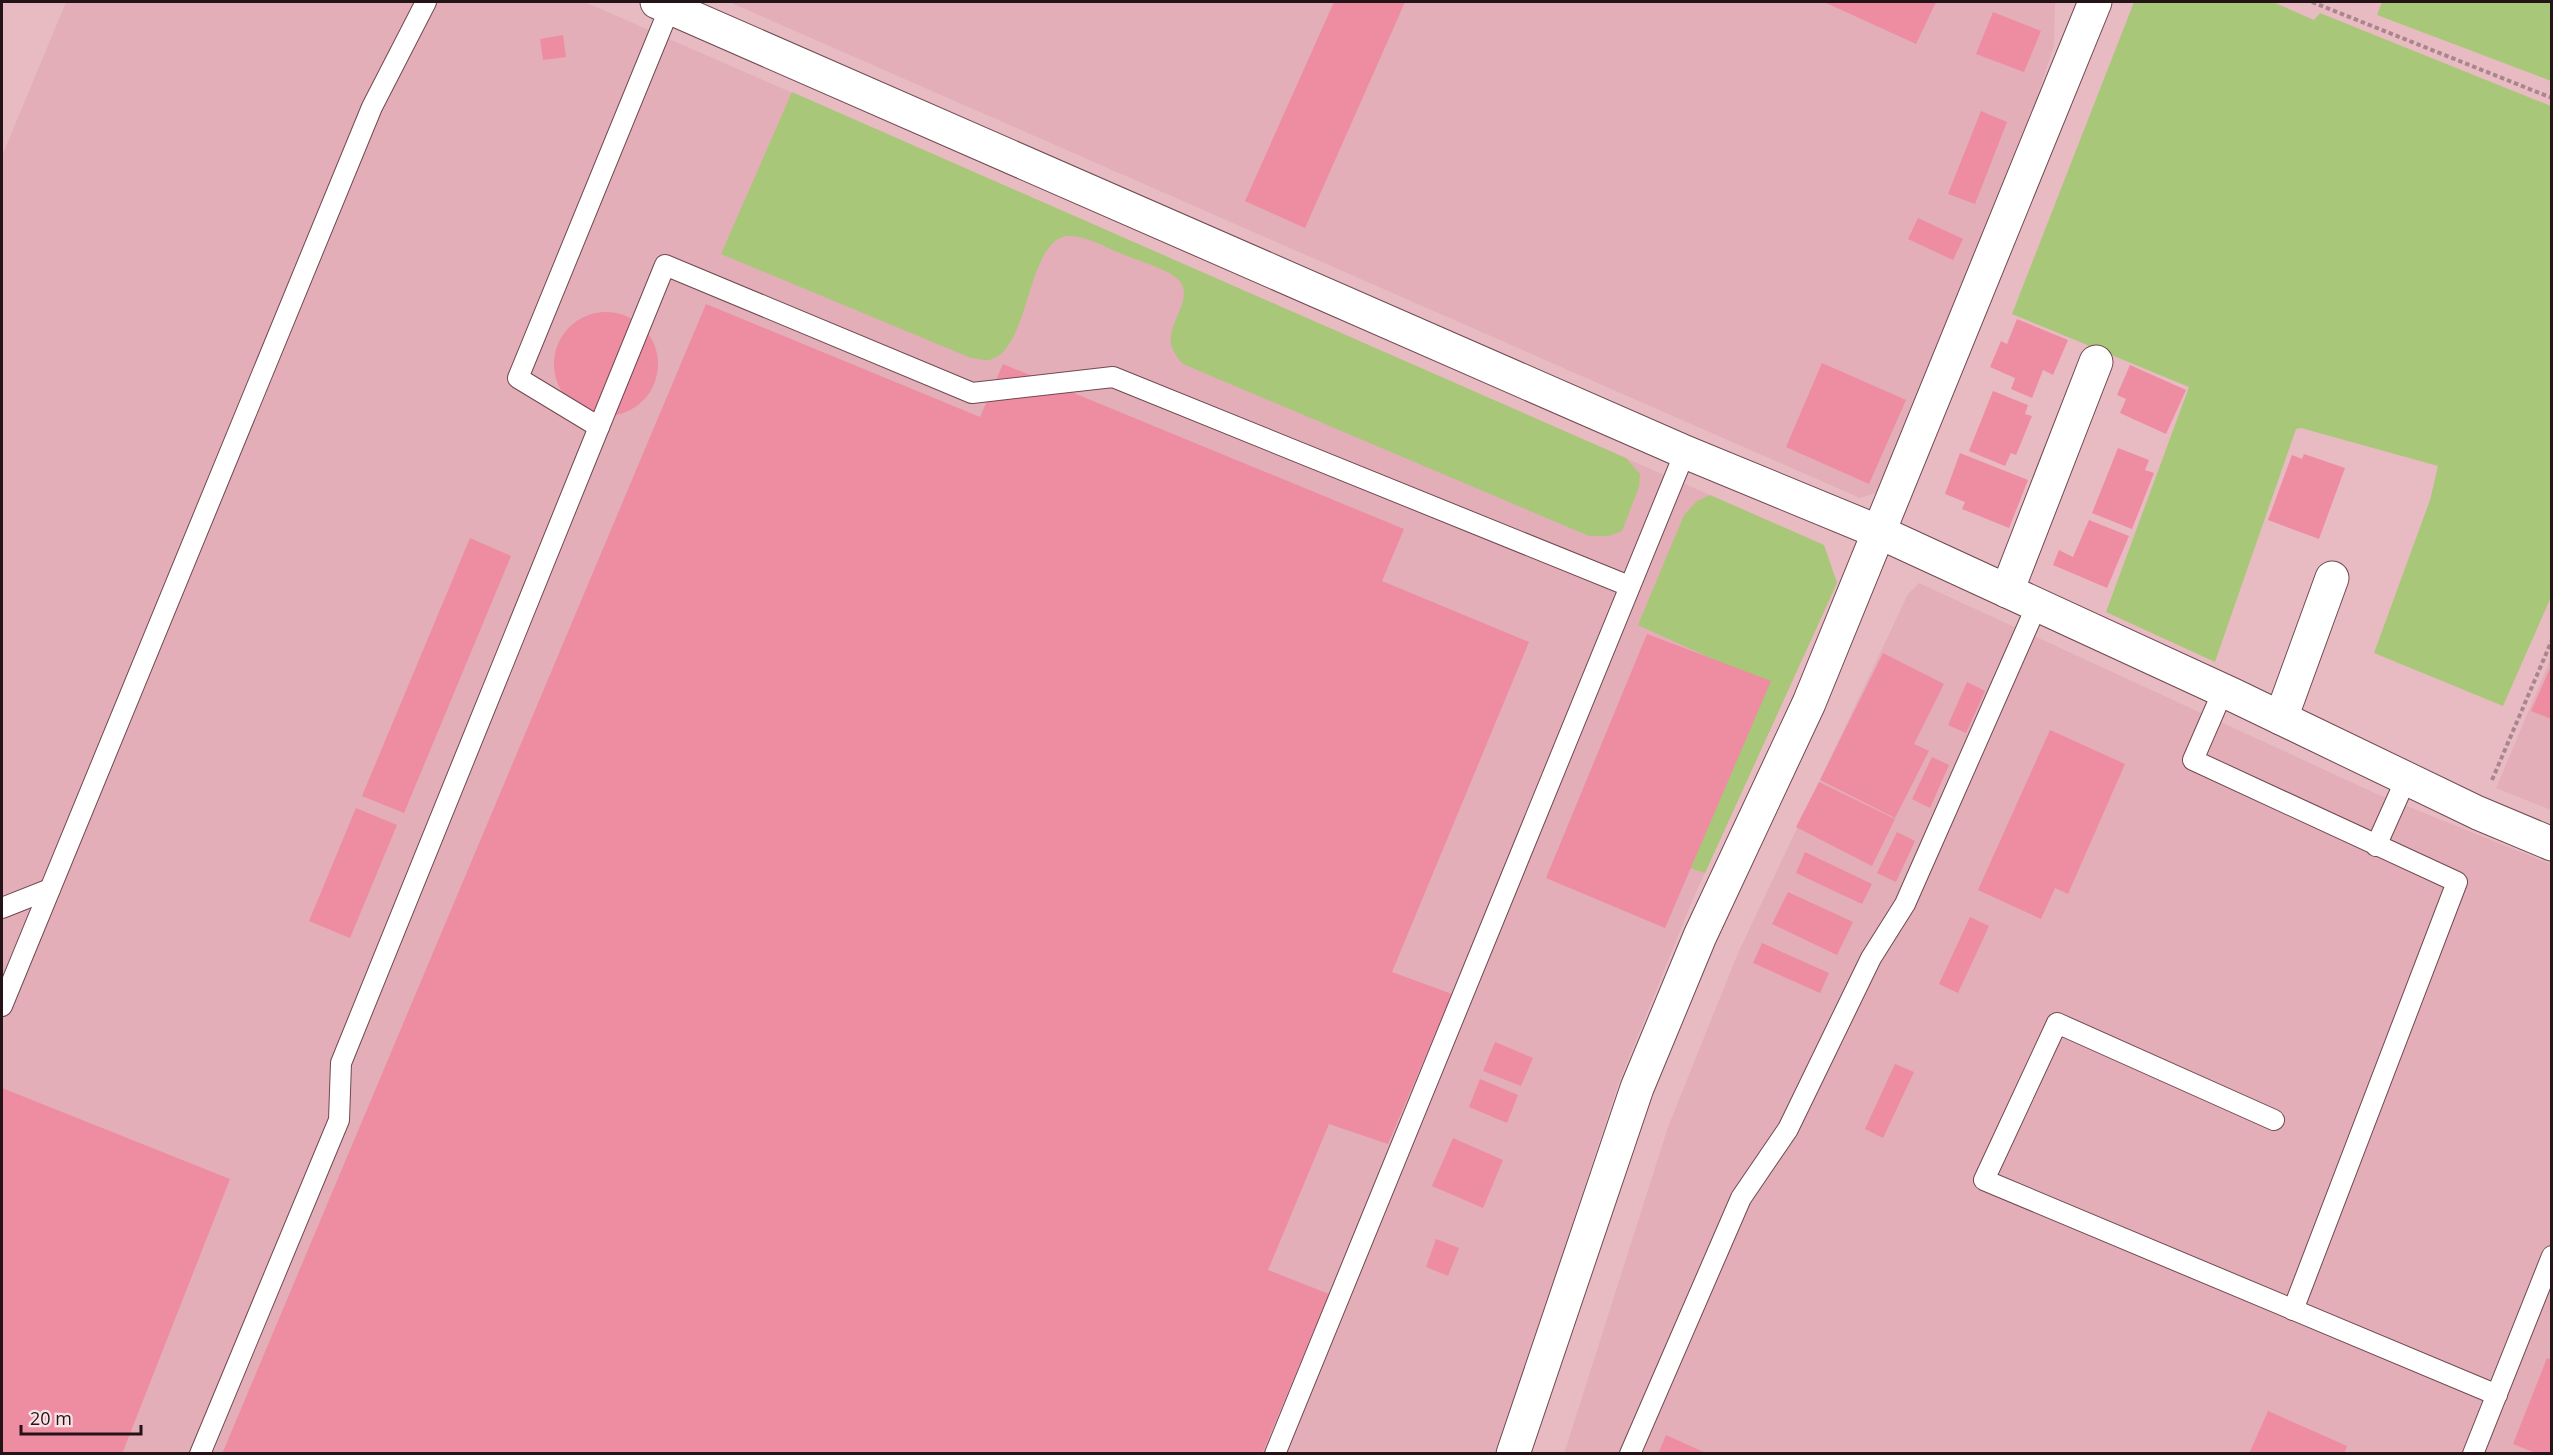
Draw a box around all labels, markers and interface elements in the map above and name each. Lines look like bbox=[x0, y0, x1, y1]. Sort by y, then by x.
scale bar bbox=[21, 1398, 141, 1436]
text: 20 m bbox=[30, 1406, 72, 1430]

